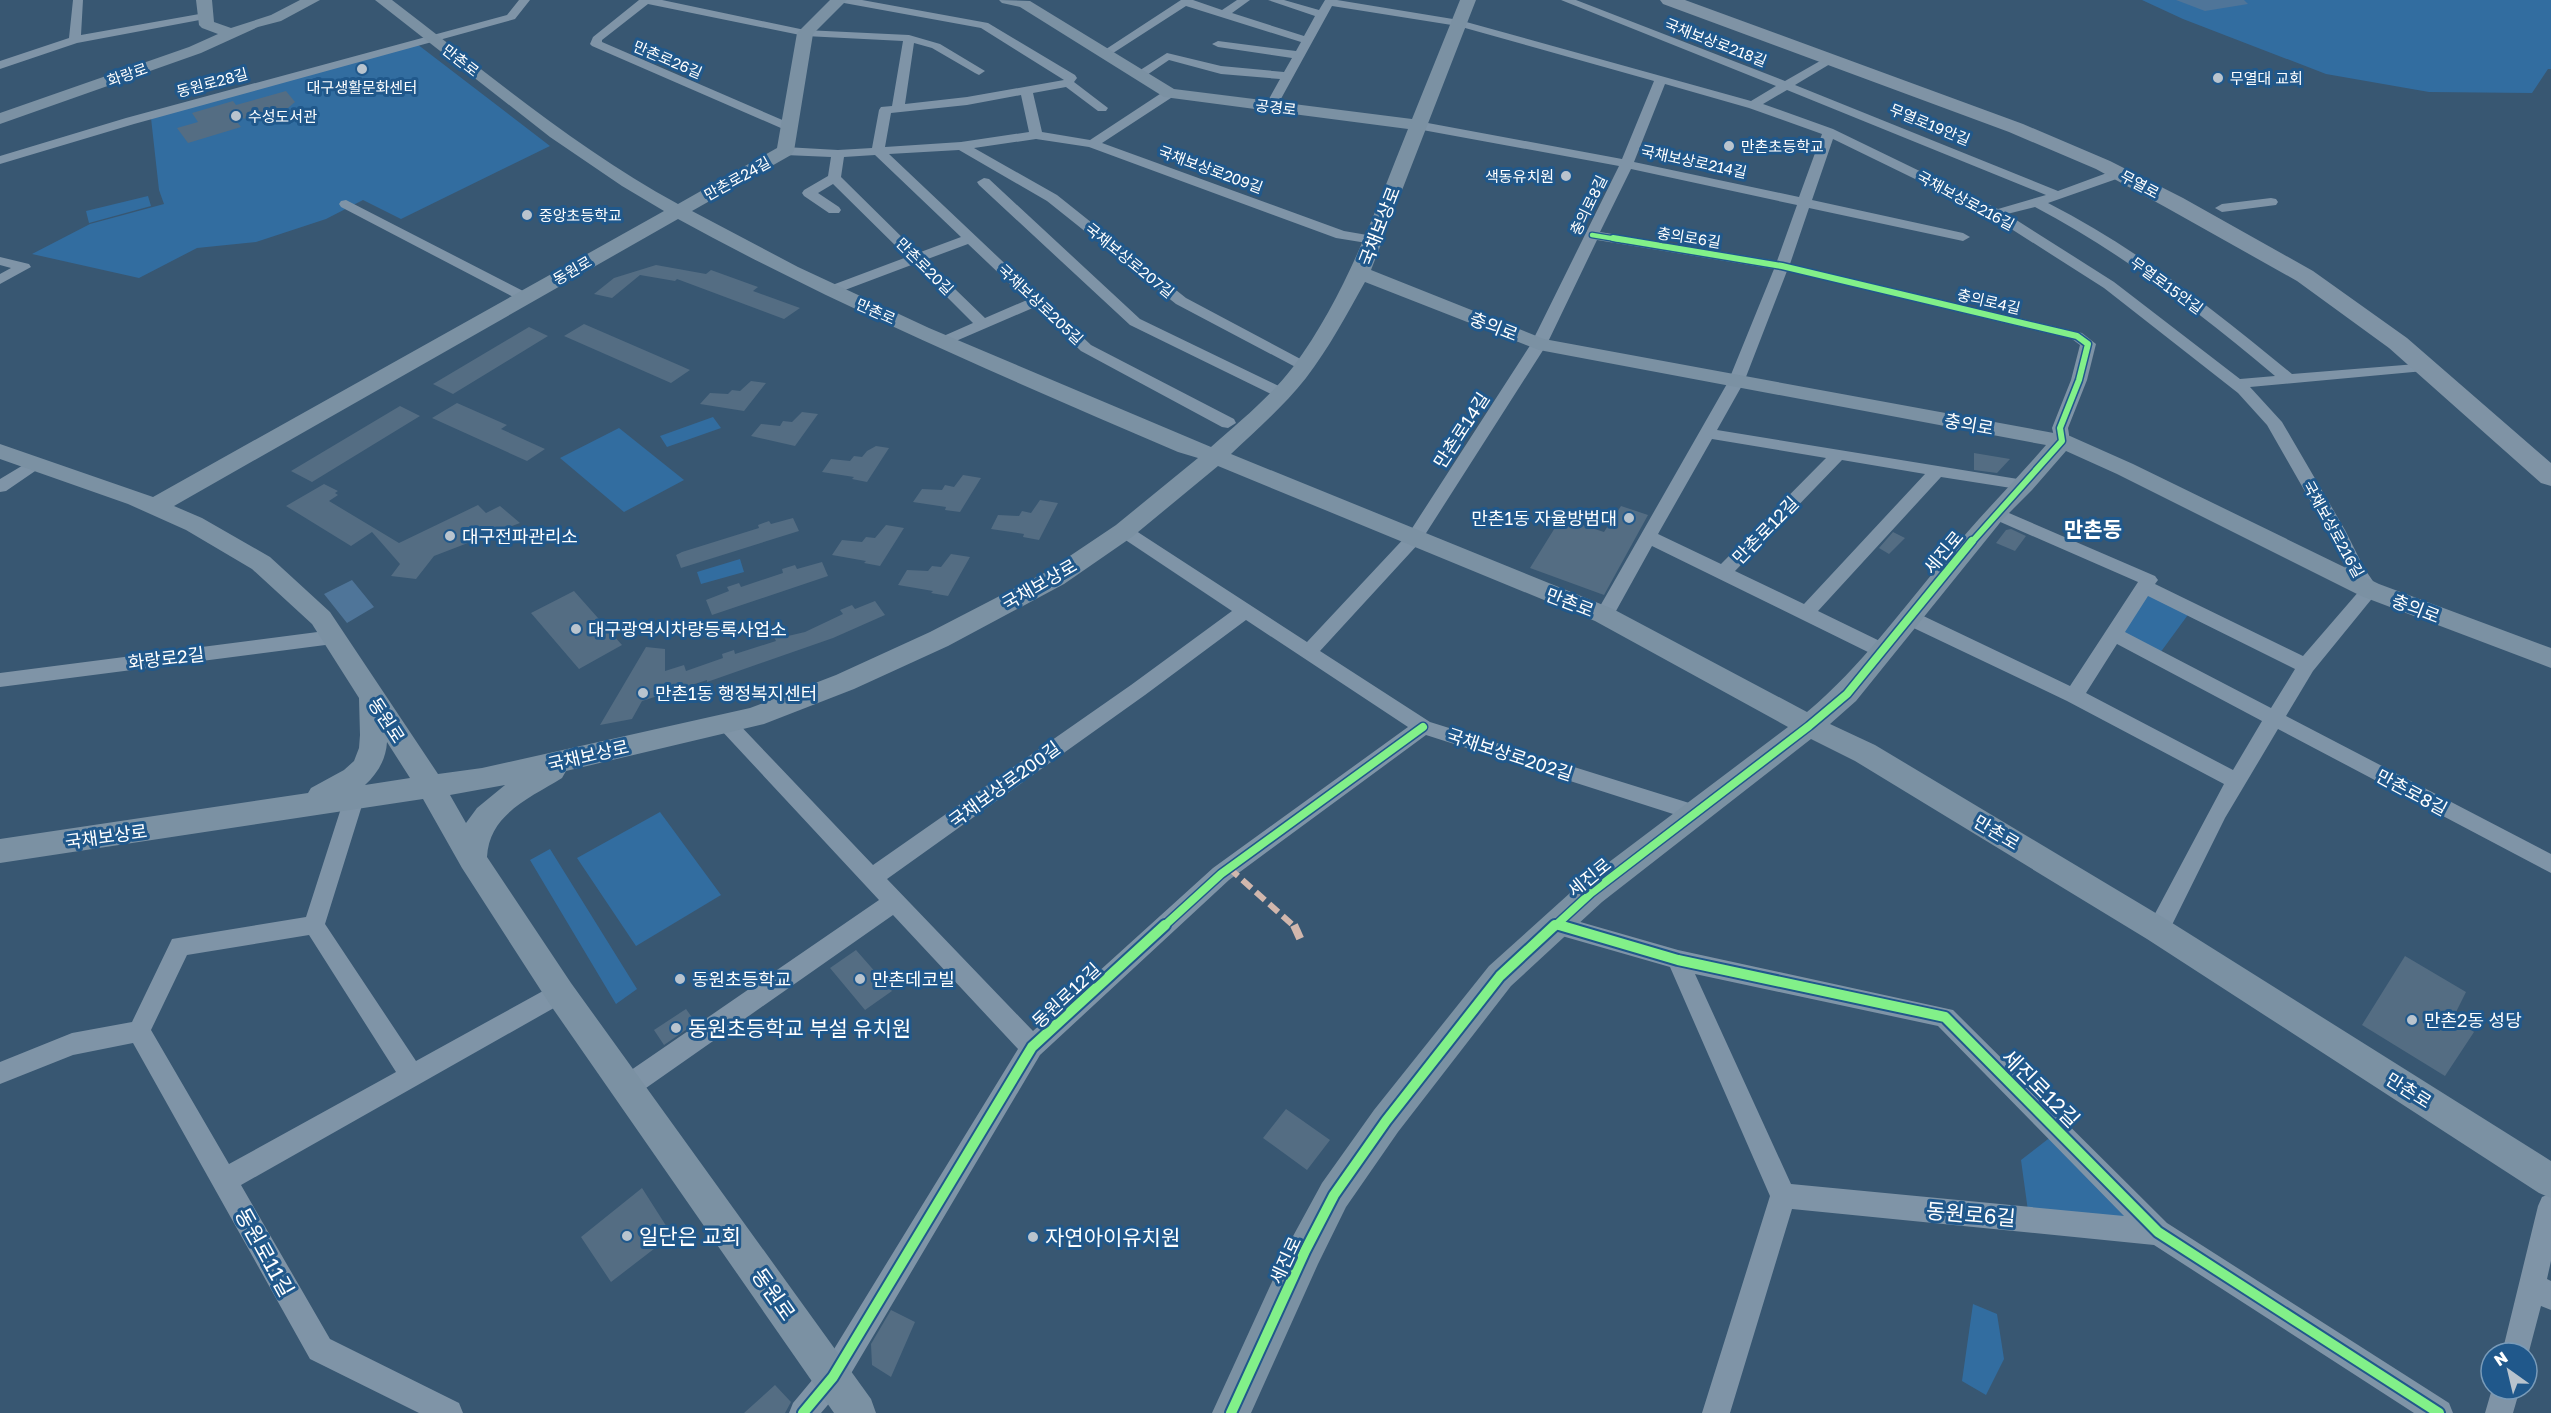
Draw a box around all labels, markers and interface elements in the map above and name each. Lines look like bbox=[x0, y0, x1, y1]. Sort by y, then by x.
street label: 국채보상로218길 bbox=[1662, 14, 1770, 70]
street label: 만촌로26길 bbox=[631, 36, 705, 82]
street label: 만촌로 bbox=[439, 40, 483, 80]
street label: 화랑로 bbox=[104, 59, 150, 89]
marker: 대구생활문화센터 bbox=[355, 62, 369, 76]
street label: 동원로28길 bbox=[174, 64, 250, 100]
place label: 무열대 교회 bbox=[2230, 69, 2303, 87]
marker: 무열대 교회 bbox=[2211, 71, 2225, 85]
place label: 대구생활문화센터 bbox=[307, 78, 417, 96]
street label: 공경로 bbox=[1254, 96, 1298, 118]
street label: 무열로19안길 bbox=[1887, 100, 1973, 148]
place label: 수성도서관 bbox=[248, 107, 317, 125]
marker: 수성도서관 bbox=[229, 109, 243, 123]
place label: 만촌초등학교 bbox=[1741, 137, 1824, 155]
marker: 만촌초등학교 bbox=[1722, 139, 1736, 153]
street label: 국채보상로214길 bbox=[1639, 141, 1749, 181]
street label: 국채보상로209길 bbox=[1156, 142, 1266, 196]
street label: 만촌로24길 bbox=[701, 152, 773, 204]
street label: 무열로 bbox=[2117, 166, 2163, 202]
place label: 색동유치원 bbox=[1485, 167, 1554, 185]
street label: 국채보상로216길 bbox=[1914, 167, 2018, 233]
marker: 색동유치원 bbox=[1559, 169, 1573, 183]
street label: 충의로8길 bbox=[1566, 172, 1610, 238]
street label: 국채보상로 bbox=[1354, 183, 1404, 269]
place label: 중앙초등학교 bbox=[539, 206, 622, 224]
marker: 중앙초등학교 bbox=[520, 208, 534, 222]
street label: 국채보상로207길 bbox=[1082, 219, 1178, 301]
street label: 충의로6길 bbox=[1656, 223, 1722, 251]
street label: 만촌로20길 bbox=[893, 234, 957, 298]
street label: 동원로 bbox=[550, 252, 594, 288]
street label: 무열로15안길 bbox=[2127, 253, 2207, 317]
street label: 국채보상로205길 bbox=[995, 260, 1087, 348]
street label: 충의로4길 bbox=[1956, 285, 2022, 317]
street label: 만촌로 bbox=[853, 294, 899, 328]
street label: 충의로 bbox=[1467, 307, 1521, 345]
street label: 만촌로14길 bbox=[1428, 388, 1494, 472]
street label: 충의로 bbox=[1943, 409, 1995, 439]
street label: 국채보상로216길 bbox=[2300, 477, 2368, 581]
street label: 만촌로12길 bbox=[1727, 492, 1803, 568]
place label: 만촌1동 자율방범대 bbox=[1471, 507, 1617, 529]
marker: 만촌1동 자율방범대 bbox=[1622, 511, 1636, 525]
district label: 만촌동 bbox=[2064, 516, 2122, 542]
place label: 대구전파관리소 bbox=[462, 525, 578, 547]
street label: 세진로 bbox=[1919, 526, 1967, 578]
marker: 대구전파관리소 bbox=[443, 529, 457, 543]
street label: 국채보상로 bbox=[998, 554, 1080, 614]
street label: 만촌로 bbox=[1543, 583, 1597, 621]
street label: 충의로 bbox=[2389, 589, 2443, 627]
place label: 대구광역시차량등록사업소 bbox=[588, 618, 787, 640]
marker: 대구광역시차량등록사업소 bbox=[569, 622, 583, 636]
street label: 화랑로2길 bbox=[127, 642, 205, 674]
place label: 만촌1동 행정복지센터 bbox=[655, 682, 817, 704]
marker: 만촌1동 행정복지센터 bbox=[636, 686, 650, 700]
street label: 동원로 bbox=[364, 693, 410, 747]
street label: 국채보상로202길 bbox=[1444, 723, 1576, 785]
street label: 국채보상로 bbox=[545, 735, 631, 775]
street label: 국채보상로200길 bbox=[944, 736, 1064, 832]
street label: 만촌로8길 bbox=[2373, 764, 2451, 820]
street label: 만촌로 bbox=[1970, 810, 2024, 854]
street label: 국채보상로 bbox=[63, 819, 149, 853]
street label: 세진로 bbox=[1563, 853, 1615, 901]
street label: 동원로12길 bbox=[1027, 958, 1105, 1032]
place label: 동원초등학교 bbox=[692, 968, 791, 990]
place label: 만촌데코빌 bbox=[872, 968, 955, 990]
marker: 동원초등학교 bbox=[673, 972, 687, 986]
marker: 만촌데코빌 bbox=[853, 972, 867, 986]
place label: 만촌2동 성당 bbox=[2424, 1009, 2522, 1031]
marker: 만촌2동 성당 bbox=[2405, 1013, 2419, 1027]
place label: 동원초등학교 부설 유치원 bbox=[688, 1015, 911, 1041]
marker: 동원초등학교 부설 유치원 bbox=[669, 1021, 683, 1035]
street label: 세진로12길 bbox=[1997, 1044, 2085, 1132]
street label: 만촌로 bbox=[2382, 1068, 2436, 1112]
street label: 동원로6길 bbox=[1925, 1197, 2017, 1231]
street label: 동원로11길 bbox=[230, 1203, 300, 1301]
place label: 일단은 교회 bbox=[639, 1223, 741, 1249]
place label: 자연아이유치원 bbox=[1045, 1224, 1180, 1250]
marker: 일단은 교회 bbox=[620, 1229, 634, 1243]
marker: 자연아이유치원 bbox=[1026, 1230, 1040, 1244]
street label: 세진로 bbox=[1265, 1233, 1305, 1287]
street label: 동원로 bbox=[747, 1263, 801, 1325]
north arrow bbox=[2479, 1341, 2539, 1401]
text: N bbox=[2490, 1347, 2511, 1370]

